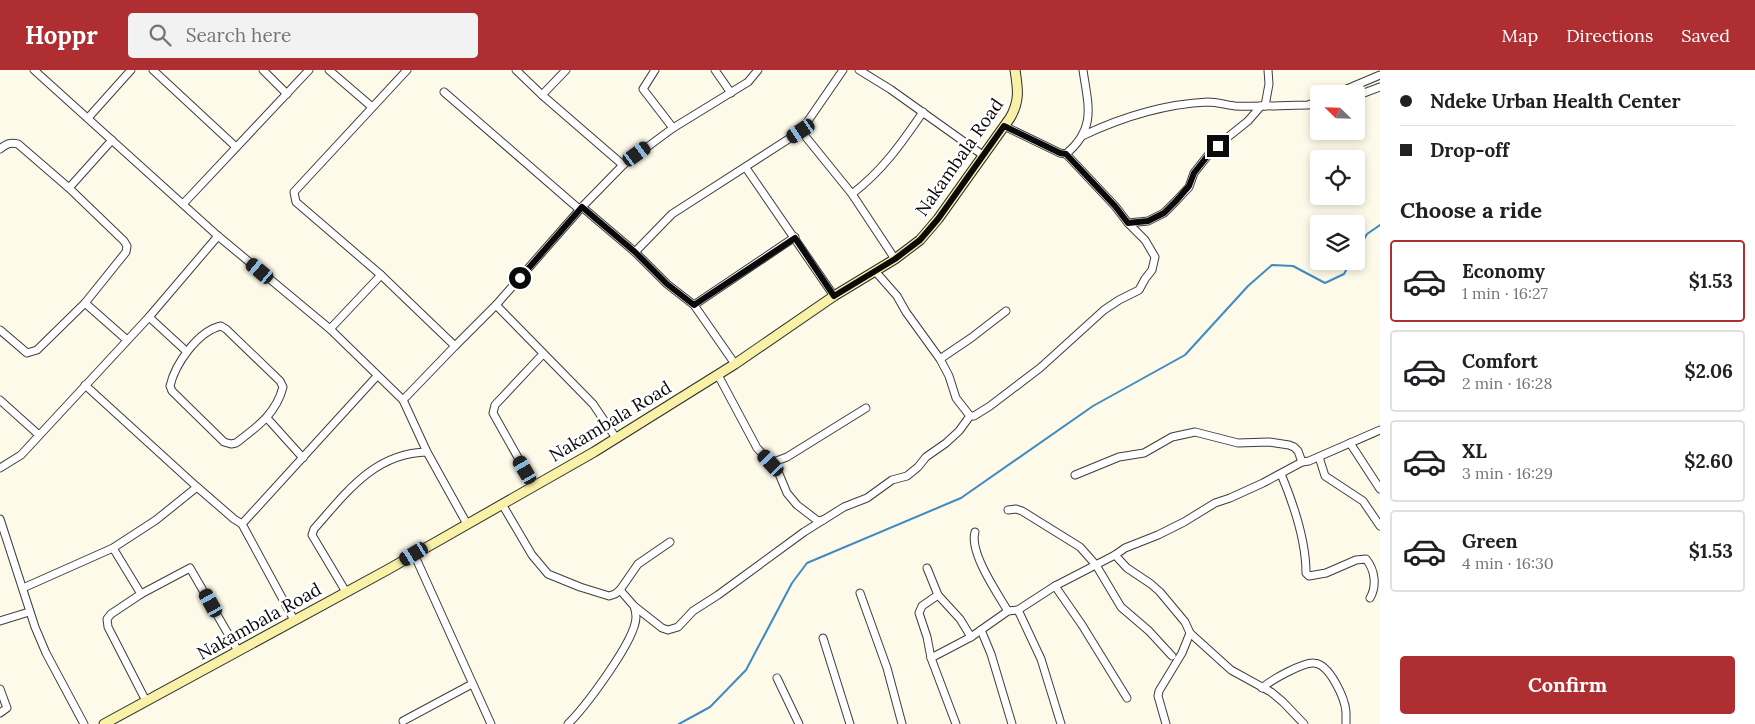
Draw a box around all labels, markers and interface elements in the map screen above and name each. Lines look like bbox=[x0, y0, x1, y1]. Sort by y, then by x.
search box bbox=[128, 13, 478, 58]
text: Hoppr bbox=[25, 20, 98, 51]
icon: search bbox=[146, 21, 174, 49]
text: Search here bbox=[186, 23, 291, 47]
text: Map bbox=[1502, 24, 1538, 47]
text: Directions bbox=[1566, 24, 1653, 47]
text: Saved bbox=[1681, 24, 1730, 47]
north arrow bbox=[1310, 85, 1365, 140]
map controls bbox=[1310, 85, 1365, 270]
text: Ndeke Urban Health Center bbox=[1430, 89, 1681, 113]
street label: Nakambala Road bbox=[910, 94, 1008, 220]
car bbox=[784, 116, 817, 146]
route end bbox=[1207, 135, 1229, 157]
text: Drop-off bbox=[1430, 138, 1509, 162]
car bbox=[620, 139, 653, 169]
button: locate bbox=[1310, 150, 1365, 205]
text: Choose a ride bbox=[1400, 196, 1542, 224]
button: layers bbox=[1310, 215, 1365, 270]
car bbox=[243, 256, 276, 286]
icon: car bbox=[1402, 259, 1447, 304]
text: Economy bbox=[1462, 259, 1545, 283]
route start bbox=[509, 267, 531, 289]
text: $1.53 bbox=[1689, 269, 1733, 293]
text: 1 min · 16:27 bbox=[1462, 283, 1548, 303]
icon: car bbox=[1402, 349, 1447, 394]
text: Comfort bbox=[1462, 349, 1538, 373]
text: $2.06 bbox=[1685, 359, 1733, 383]
text: 2 min · 16:28 bbox=[1462, 373, 1552, 393]
street label: Nakambala Road bbox=[545, 375, 675, 466]
icon: car bbox=[1402, 439, 1447, 484]
text: XL bbox=[1462, 439, 1487, 463]
car bbox=[755, 447, 786, 479]
text: $2.60 bbox=[1684, 449, 1733, 473]
car bbox=[511, 453, 538, 487]
text: 3 min · 16:29 bbox=[1462, 463, 1553, 483]
icon: car bbox=[1402, 529, 1447, 574]
text: Green bbox=[1462, 529, 1518, 553]
text: $1.53 bbox=[1689, 539, 1733, 563]
car bbox=[397, 540, 430, 568]
text: 4 min · 16:30 bbox=[1462, 553, 1554, 573]
street label: Nakambala Road bbox=[193, 577, 325, 665]
car bbox=[197, 586, 224, 620]
button: Confirm bbox=[1400, 656, 1735, 714]

